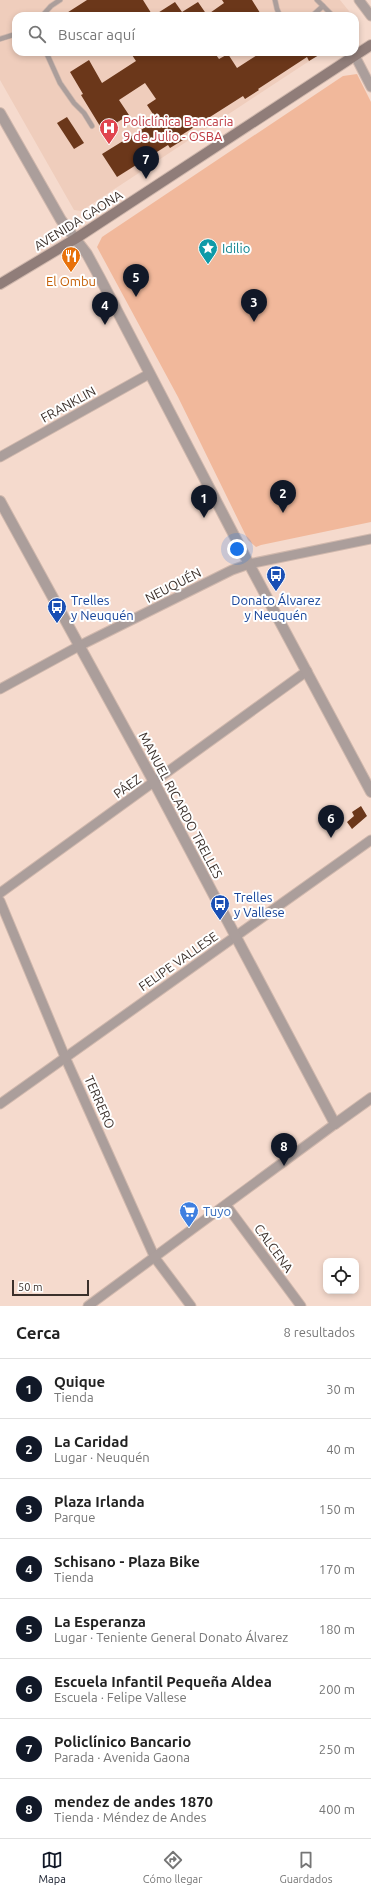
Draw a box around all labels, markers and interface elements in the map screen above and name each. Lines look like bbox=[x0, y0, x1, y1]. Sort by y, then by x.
search box bbox=[12, 12, 359, 56]
icon: search bbox=[26, 23, 48, 45]
text: Buscar aquí bbox=[58, 26, 135, 43]
place label: Policlínica Bancaria 9 de Julio - OSBA bbox=[123, 114, 233, 143]
hospital icon: Policlínica Bancaria 9 de Julio - OSBA bbox=[98, 117, 120, 145]
pin: 7 bbox=[133, 146, 159, 179]
street label: AVENIDA GAONA bbox=[31, 187, 125, 253]
place icon: Idilio bbox=[197, 237, 219, 265]
place label: Idilio bbox=[222, 241, 250, 255]
restaurant icon: El Ombu bbox=[60, 245, 82, 273]
pin: 5 bbox=[123, 264, 149, 297]
place label: El Ombu bbox=[46, 274, 96, 288]
pin: 3 bbox=[241, 289, 267, 322]
pin: 4 bbox=[92, 292, 118, 325]
street label: FRANKLIN bbox=[38, 383, 98, 425]
pin: 2 bbox=[270, 480, 296, 513]
pin: 1 bbox=[191, 485, 217, 518]
your location bbox=[227, 539, 247, 559]
street label: NEUQUÉN bbox=[142, 564, 204, 606]
bus stop icon: Donato Álvarez y Neuquén bbox=[265, 564, 287, 592]
place label: Donato Álvarez y Neuquén bbox=[231, 592, 321, 622]
place label: Trelles y Neuquén bbox=[71, 593, 134, 622]
bus stop icon: Trelles y Neuquén bbox=[46, 596, 68, 624]
street label: MANUEL RICARDO TRELLES bbox=[136, 730, 226, 881]
street label: PÁEZ bbox=[110, 771, 143, 801]
pin: 6 bbox=[318, 805, 344, 838]
place label: Trelles y Vallese bbox=[234, 890, 285, 919]
bus stop icon: Trelles y Vallese bbox=[209, 893, 231, 921]
street label: FELIPE VALLESE bbox=[136, 929, 220, 993]
street label: TERRERO bbox=[82, 1073, 118, 1131]
pin: 8 bbox=[271, 1133, 297, 1166]
supermarket icon: Tuyo bbox=[178, 1200, 200, 1228]
place label: Tuyo bbox=[203, 1204, 231, 1218]
street label: CALCENA bbox=[252, 1221, 296, 1275]
map controls bbox=[323, 1258, 359, 1294]
button: locate bbox=[323, 1258, 359, 1294]
scale bar bbox=[12, 1278, 89, 1297]
text: 50 m bbox=[18, 1281, 42, 1293]
text: Cerca bbox=[16, 1323, 61, 1342]
text: 8 resultados bbox=[284, 1325, 355, 1339]
text: Quique bbox=[54, 1373, 105, 1390]
text: 1 bbox=[25, 1382, 33, 1396]
text: 30 m bbox=[326, 1382, 355, 1396]
text: Tienda bbox=[54, 1390, 94, 1404]
text: La Caridad bbox=[54, 1433, 128, 1450]
text: 2 bbox=[25, 1442, 33, 1456]
text: 40 m bbox=[326, 1442, 355, 1456]
text: Lugar · Neuquén bbox=[54, 1450, 150, 1464]
text: Plaza Irlanda bbox=[54, 1493, 145, 1510]
text: 3 bbox=[25, 1502, 33, 1516]
text: 150 m bbox=[319, 1502, 355, 1516]
text: Parque bbox=[54, 1510, 95, 1524]
text: Schisano - Plaza Bike bbox=[54, 1553, 200, 1570]
text: 4 bbox=[25, 1562, 33, 1576]
text: 170 m bbox=[319, 1562, 355, 1576]
text: Tienda bbox=[54, 1570, 94, 1584]
text: La Esperanza bbox=[54, 1613, 146, 1630]
text: 5 bbox=[25, 1622, 33, 1636]
text: 180 m bbox=[319, 1622, 355, 1636]
text: Lugar · Teniente General Donato Álvarez bbox=[54, 1630, 288, 1644]
text: Escuela Infantil Pequeña Aldea bbox=[54, 1673, 272, 1690]
text: 6 bbox=[25, 1682, 33, 1696]
text: 200 m bbox=[319, 1682, 355, 1696]
text: Escuela · Felipe Vallese bbox=[54, 1690, 187, 1704]
text: Policlínico Bancario bbox=[54, 1733, 191, 1750]
text: 7 bbox=[25, 1742, 33, 1756]
text: 250 m bbox=[319, 1742, 355, 1756]
text: Parada · Avenida Gaona bbox=[54, 1750, 190, 1764]
text: mendez de andes 1870 bbox=[54, 1793, 213, 1810]
text: 8 bbox=[25, 1802, 33, 1816]
text: 400 m bbox=[319, 1802, 355, 1816]
text: Tienda · Méndez de Andes bbox=[54, 1810, 206, 1824]
tab: Mapa bbox=[38, 1849, 66, 1885]
tab: Cómo llegar bbox=[143, 1849, 202, 1885]
tab: Guardados bbox=[279, 1849, 333, 1885]

